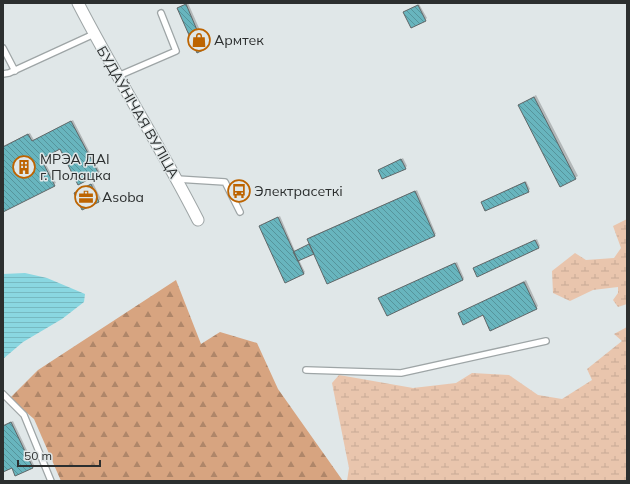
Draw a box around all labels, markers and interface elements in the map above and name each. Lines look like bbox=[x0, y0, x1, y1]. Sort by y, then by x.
shop icon: Армтек bbox=[186, 27, 212, 53]
place label: Армтек bbox=[214, 31, 264, 49]
street label: БУДАЎНІЧАЯ ВУЛІЦА bbox=[93, 43, 184, 182]
place label: МРЭА ДАІ г. Полацка bbox=[40, 150, 111, 184]
building icon: МРЭА ДАІ г. Полацка bbox=[11, 154, 37, 180]
bus stop icon: Электрасеткі bbox=[226, 178, 252, 204]
place label: Электрасеткі bbox=[254, 182, 343, 200]
office icon: Asoba bbox=[73, 184, 99, 210]
place label: Asoba bbox=[102, 188, 144, 206]
scale bar bbox=[18, 442, 100, 468]
text: 50 m bbox=[24, 448, 52, 463]

